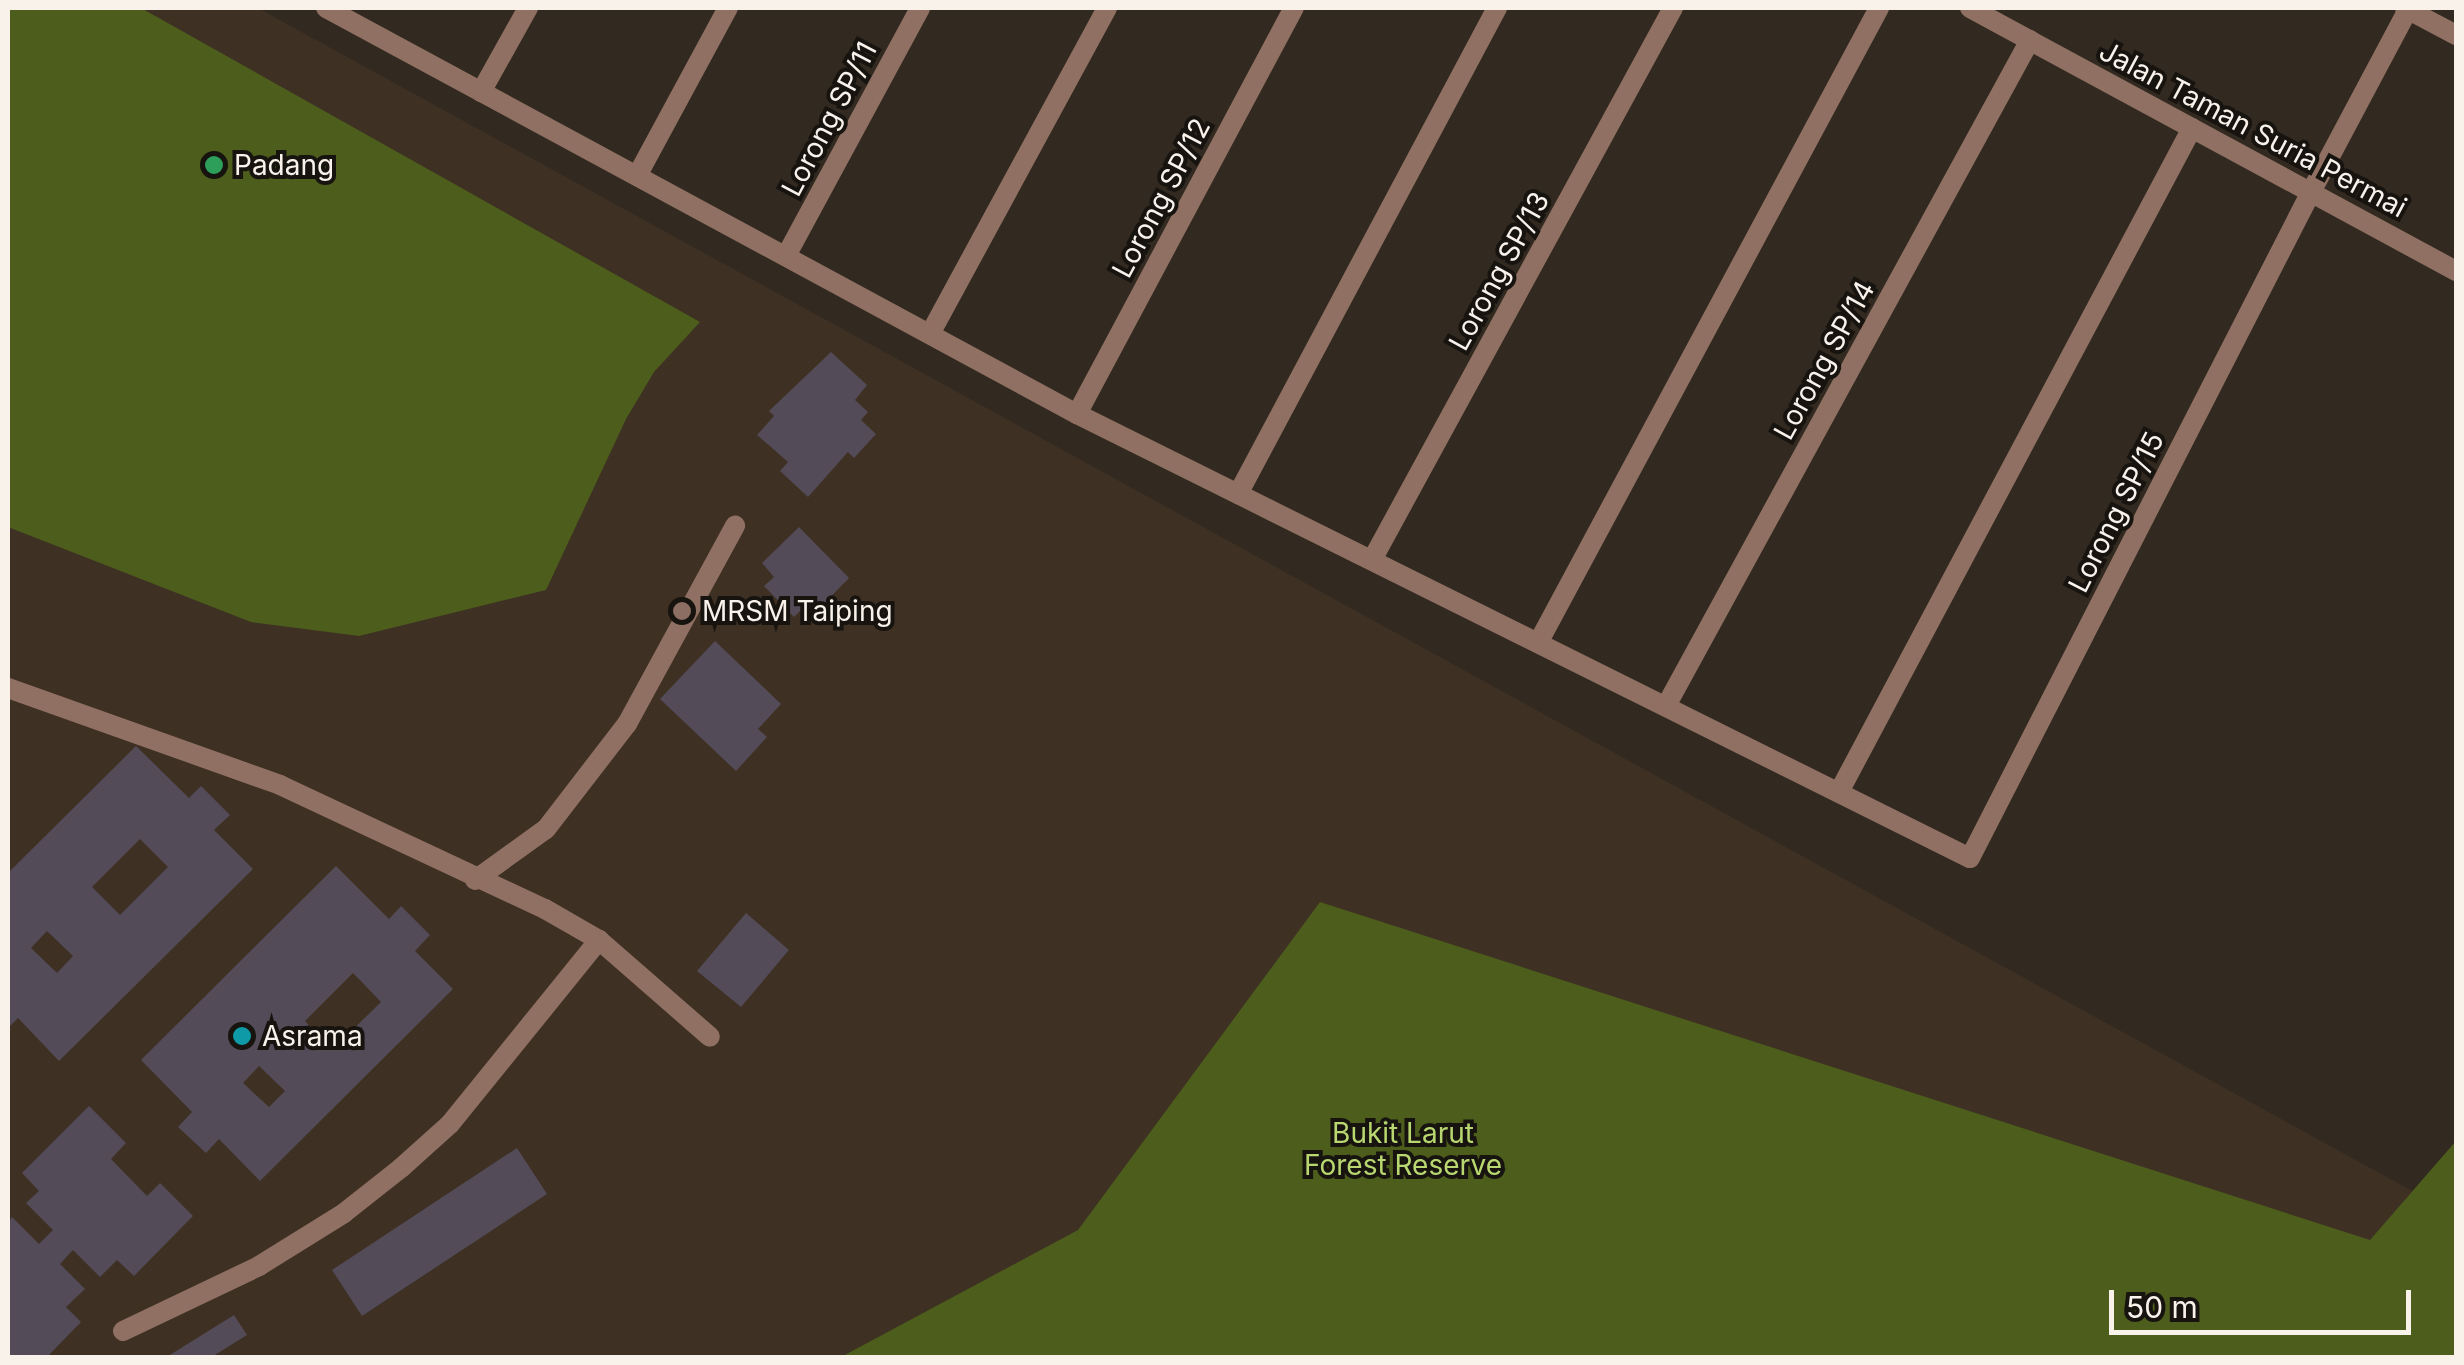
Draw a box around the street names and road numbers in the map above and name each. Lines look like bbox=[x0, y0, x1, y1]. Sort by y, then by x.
street label: Jalan Taman Suria Permai bbox=[2094, 34, 2412, 224]
street label: Lorong SP/11 bbox=[774, 36, 884, 202]
street label: Lorong SP/12 bbox=[1105, 113, 1217, 283]
street label: Lorong SP/13 bbox=[1442, 186, 1556, 356]
street label: Lorong SP/14 bbox=[1767, 275, 1881, 445]
street label: Lorong SP/15 bbox=[2061, 426, 2171, 598]

